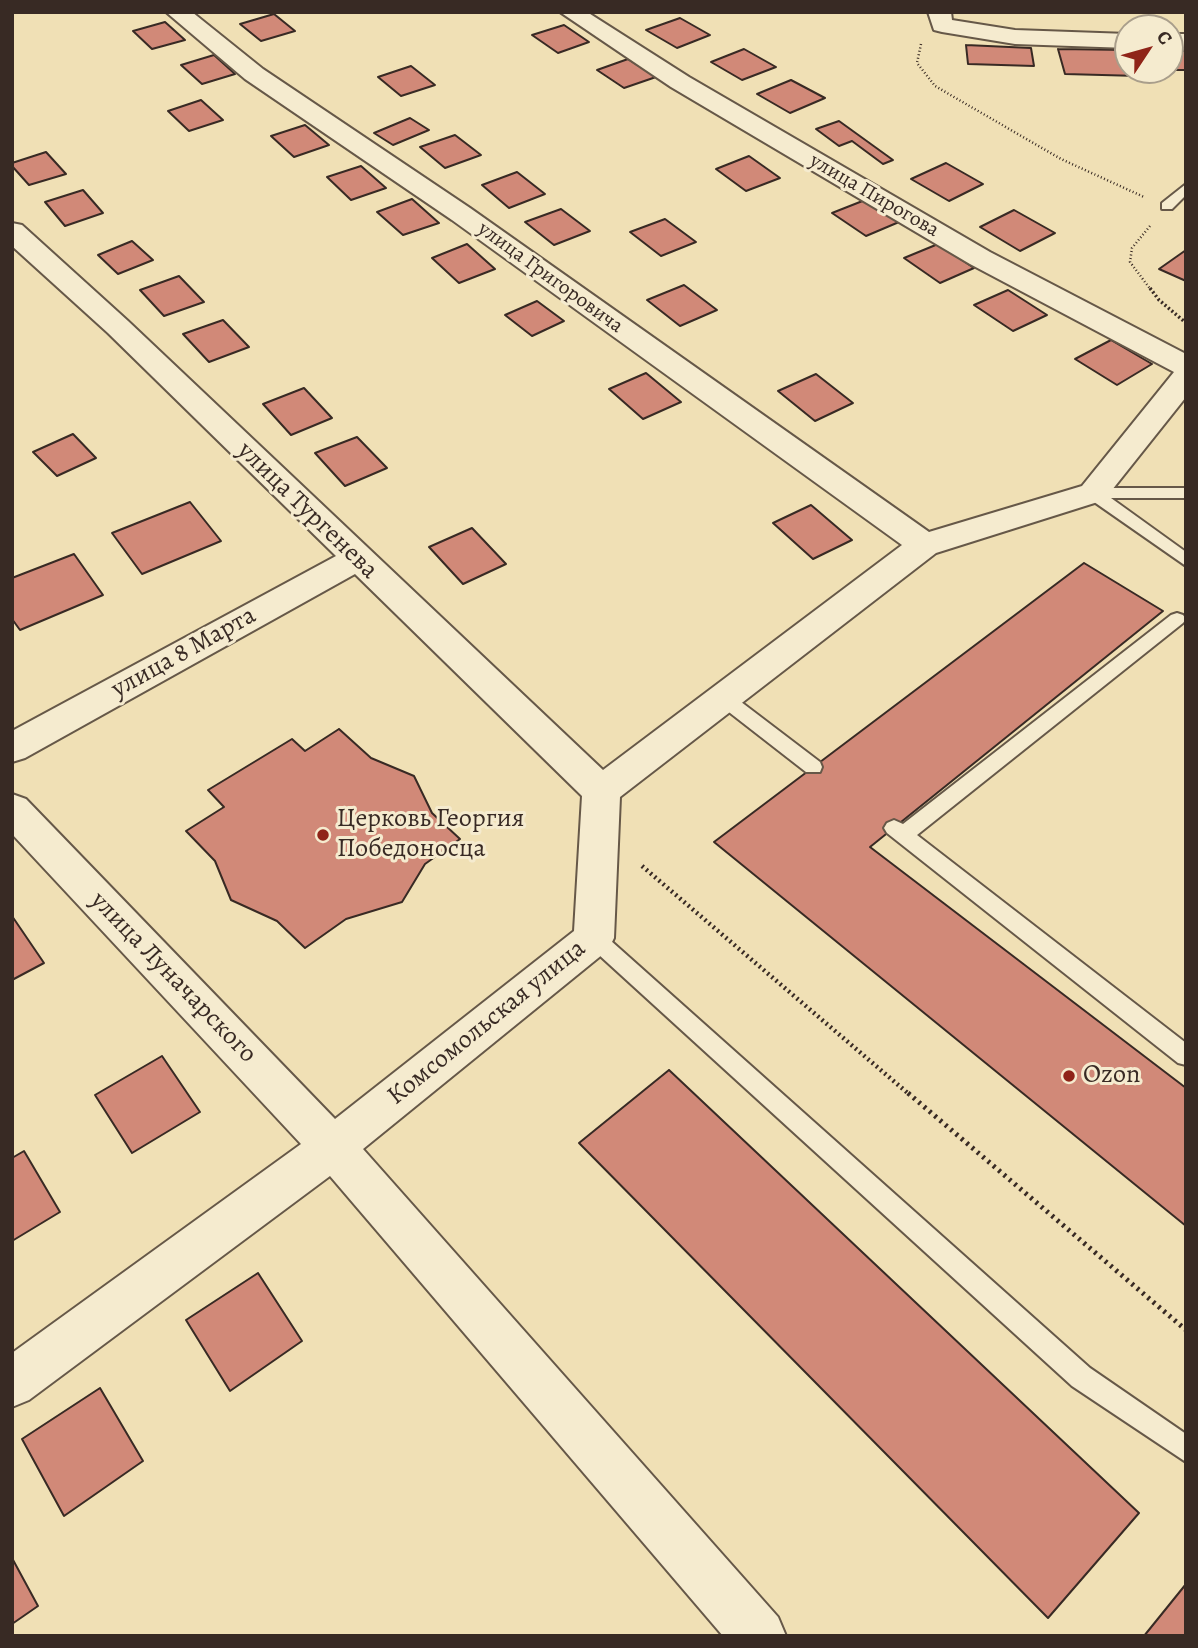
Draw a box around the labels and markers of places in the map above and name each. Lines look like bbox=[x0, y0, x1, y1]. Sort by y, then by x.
place label: Церковь Георгия Победоносца bbox=[337, 804, 524, 866]
marker: Церковь Георгия Победоносца bbox=[315, 827, 331, 843]
place label: Ozon bbox=[1083, 1060, 1140, 1092]
marker: Ozon bbox=[1061, 1068, 1077, 1084]

